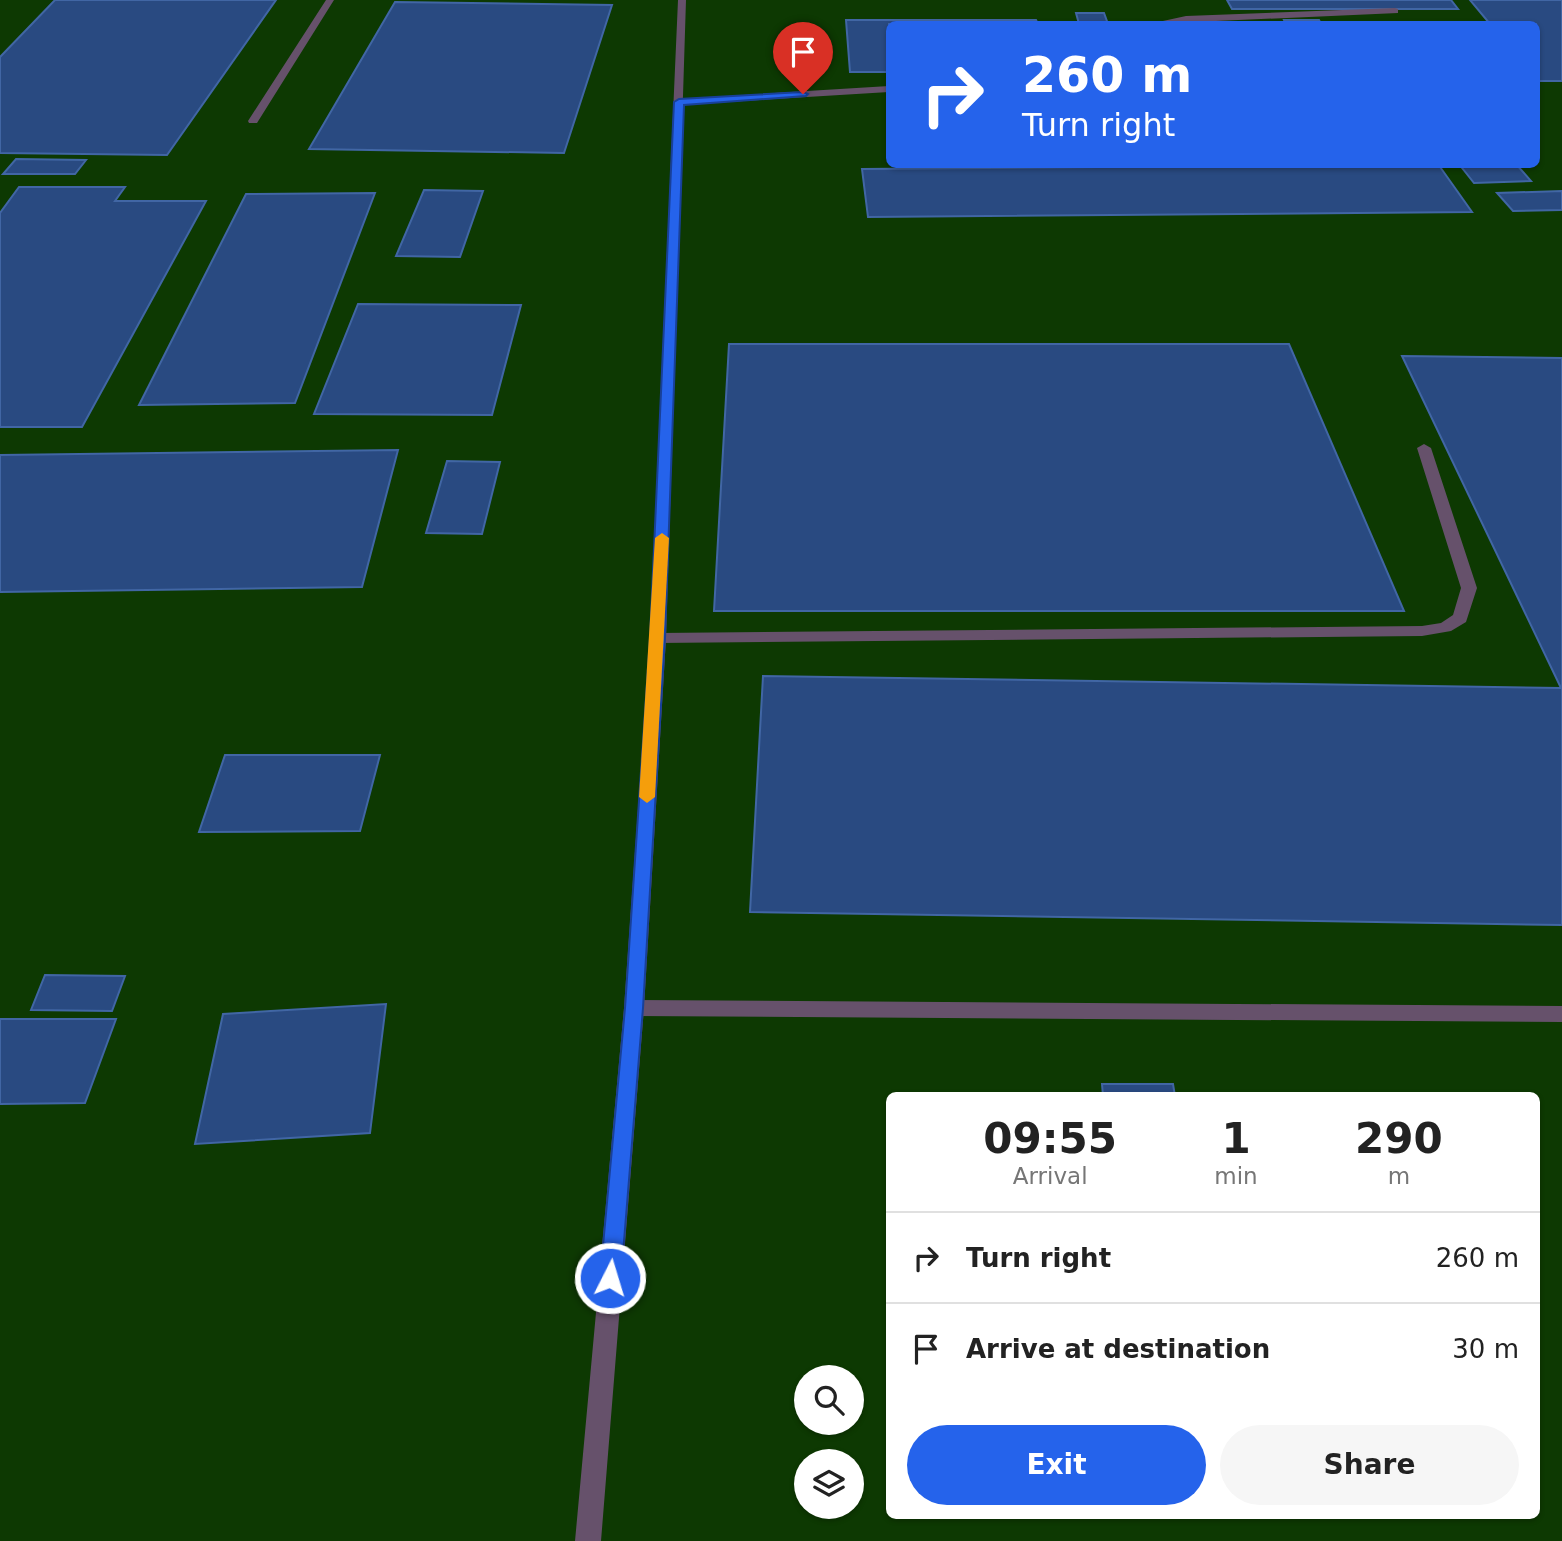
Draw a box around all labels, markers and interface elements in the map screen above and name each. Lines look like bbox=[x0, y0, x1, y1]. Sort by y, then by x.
pin bbox=[773, 22, 833, 94]
icon: arrive bbox=[784, 33, 822, 71]
text: 260 m bbox=[1022, 47, 1192, 104]
icon: right bbox=[907, 49, 998, 140]
text: Turn right bbox=[1022, 106, 1175, 144]
text: 09:55 bbox=[983, 1114, 1117, 1163]
text: 1 bbox=[1221, 1114, 1251, 1163]
text: 290 bbox=[1355, 1114, 1443, 1163]
text: Arrival bbox=[1013, 1163, 1088, 1189]
text: min bbox=[1214, 1163, 1258, 1189]
text: m bbox=[1388, 1163, 1410, 1189]
icon: right bbox=[907, 1239, 945, 1277]
position arrow bbox=[573, 1241, 647, 1315]
text: Turn right bbox=[966, 1243, 1111, 1273]
text: 260 m bbox=[1436, 1243, 1519, 1273]
icon: arrive bbox=[907, 1330, 945, 1368]
text: Arrive at destination bbox=[966, 1334, 1270, 1364]
text: 30 m bbox=[1452, 1334, 1519, 1364]
map controls bbox=[794, 1365, 864, 1519]
button: search bbox=[794, 1365, 864, 1435]
button: Exit bbox=[907, 1425, 1206, 1505]
button: Share bbox=[1220, 1425, 1519, 1505]
button: layers bbox=[794, 1449, 864, 1519]

